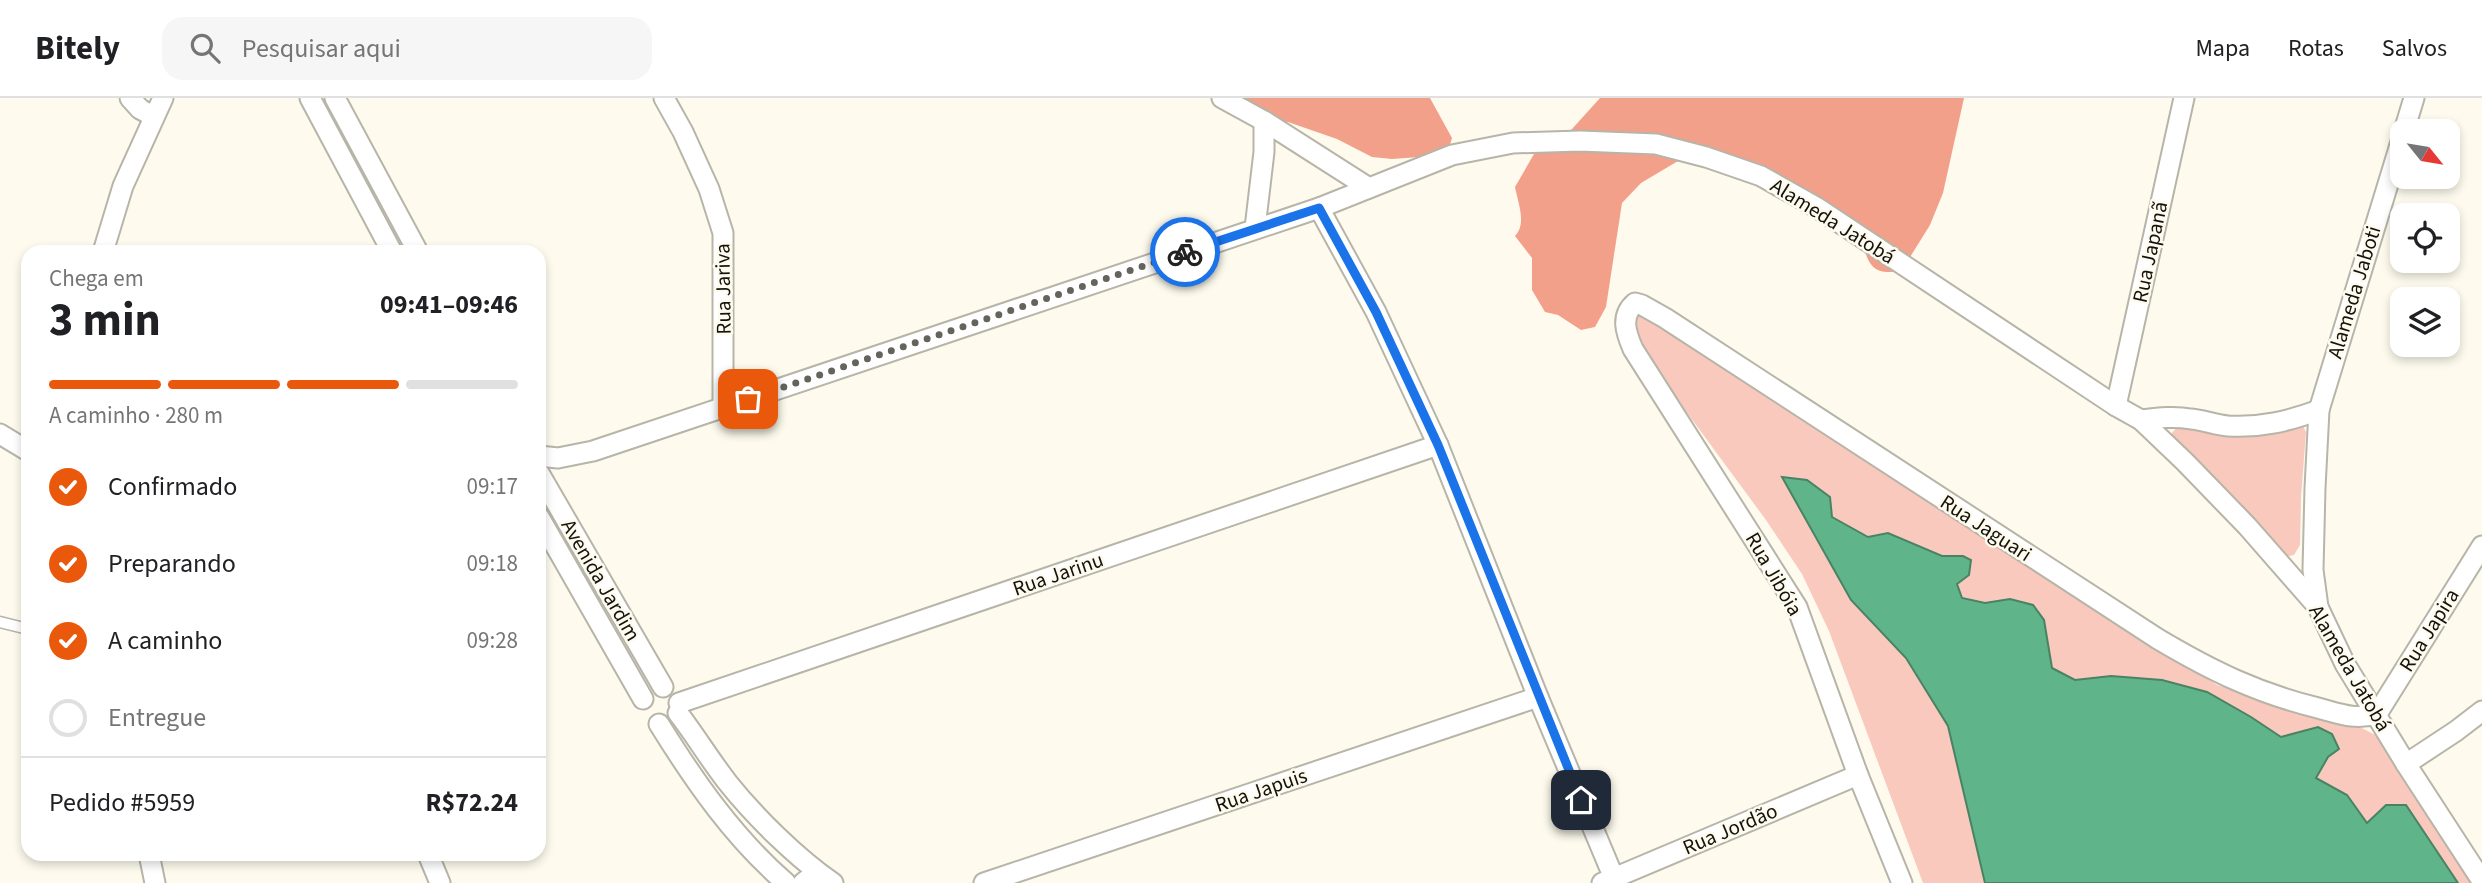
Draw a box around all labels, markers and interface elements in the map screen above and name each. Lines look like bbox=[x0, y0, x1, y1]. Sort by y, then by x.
search box bbox=[162, 17, 652, 80]
text: Bitely bbox=[35, 25, 120, 72]
icon: search bbox=[186, 29, 224, 67]
text: Pesquisar aqui bbox=[242, 30, 401, 67]
text: Mapa bbox=[2195, 31, 2250, 66]
text: Rotas bbox=[2288, 31, 2344, 66]
text: Salvos bbox=[2382, 31, 2447, 66]
north arrow bbox=[2390, 119, 2460, 189]
map controls bbox=[2390, 119, 2460, 357]
street label: Alameda Jatobá bbox=[1765, 171, 1901, 271]
street label: Rua Japanã bbox=[2125, 199, 2175, 305]
button: locate bbox=[2390, 203, 2460, 273]
courier bbox=[1150, 217, 1220, 287]
street label: Alameda Jaboti bbox=[2320, 222, 2388, 362]
icon: bike bbox=[1166, 233, 1204, 271]
street label: Rua Jariva bbox=[707, 243, 739, 335]
text: Chega em bbox=[49, 262, 144, 295]
text: 09:41–09:46 bbox=[380, 286, 518, 323]
button: layers bbox=[2390, 287, 2460, 357]
text: 3 min bbox=[49, 288, 161, 353]
pin bbox=[718, 369, 778, 429]
icon: bag bbox=[729, 380, 767, 418]
text: A caminho · 280 m bbox=[49, 399, 223, 432]
icon: check bbox=[49, 468, 87, 506]
text: Confirmado bbox=[108, 468, 237, 505]
text: 09:17 bbox=[467, 470, 518, 503]
street label: Rua Jaguari bbox=[1934, 487, 2038, 569]
street label: Avenida Jardim bbox=[554, 513, 648, 647]
street label: Rua Jibóia bbox=[1738, 527, 1810, 621]
street label: Rua Jarinu bbox=[1009, 544, 1107, 604]
icon: check bbox=[49, 545, 87, 583]
text: Preparando bbox=[108, 545, 236, 582]
text: 09:18 bbox=[467, 547, 518, 580]
street label: Rua Japira bbox=[2392, 583, 2466, 677]
street label: Alameda Jatobá bbox=[2301, 599, 2399, 737]
icon: check bbox=[49, 622, 87, 660]
text: A caminho bbox=[108, 622, 222, 659]
text: 09:28 bbox=[467, 624, 518, 657]
text: Entregue bbox=[108, 699, 206, 736]
street label: Rua Japuis bbox=[1211, 760, 1311, 820]
pin bbox=[1551, 770, 1611, 830]
icon: home bbox=[1562, 781, 1600, 819]
text: Pedido #5959 bbox=[49, 784, 195, 821]
text: R$72.24 bbox=[426, 784, 518, 821]
street label: Rua Jordão bbox=[1678, 796, 1782, 862]

